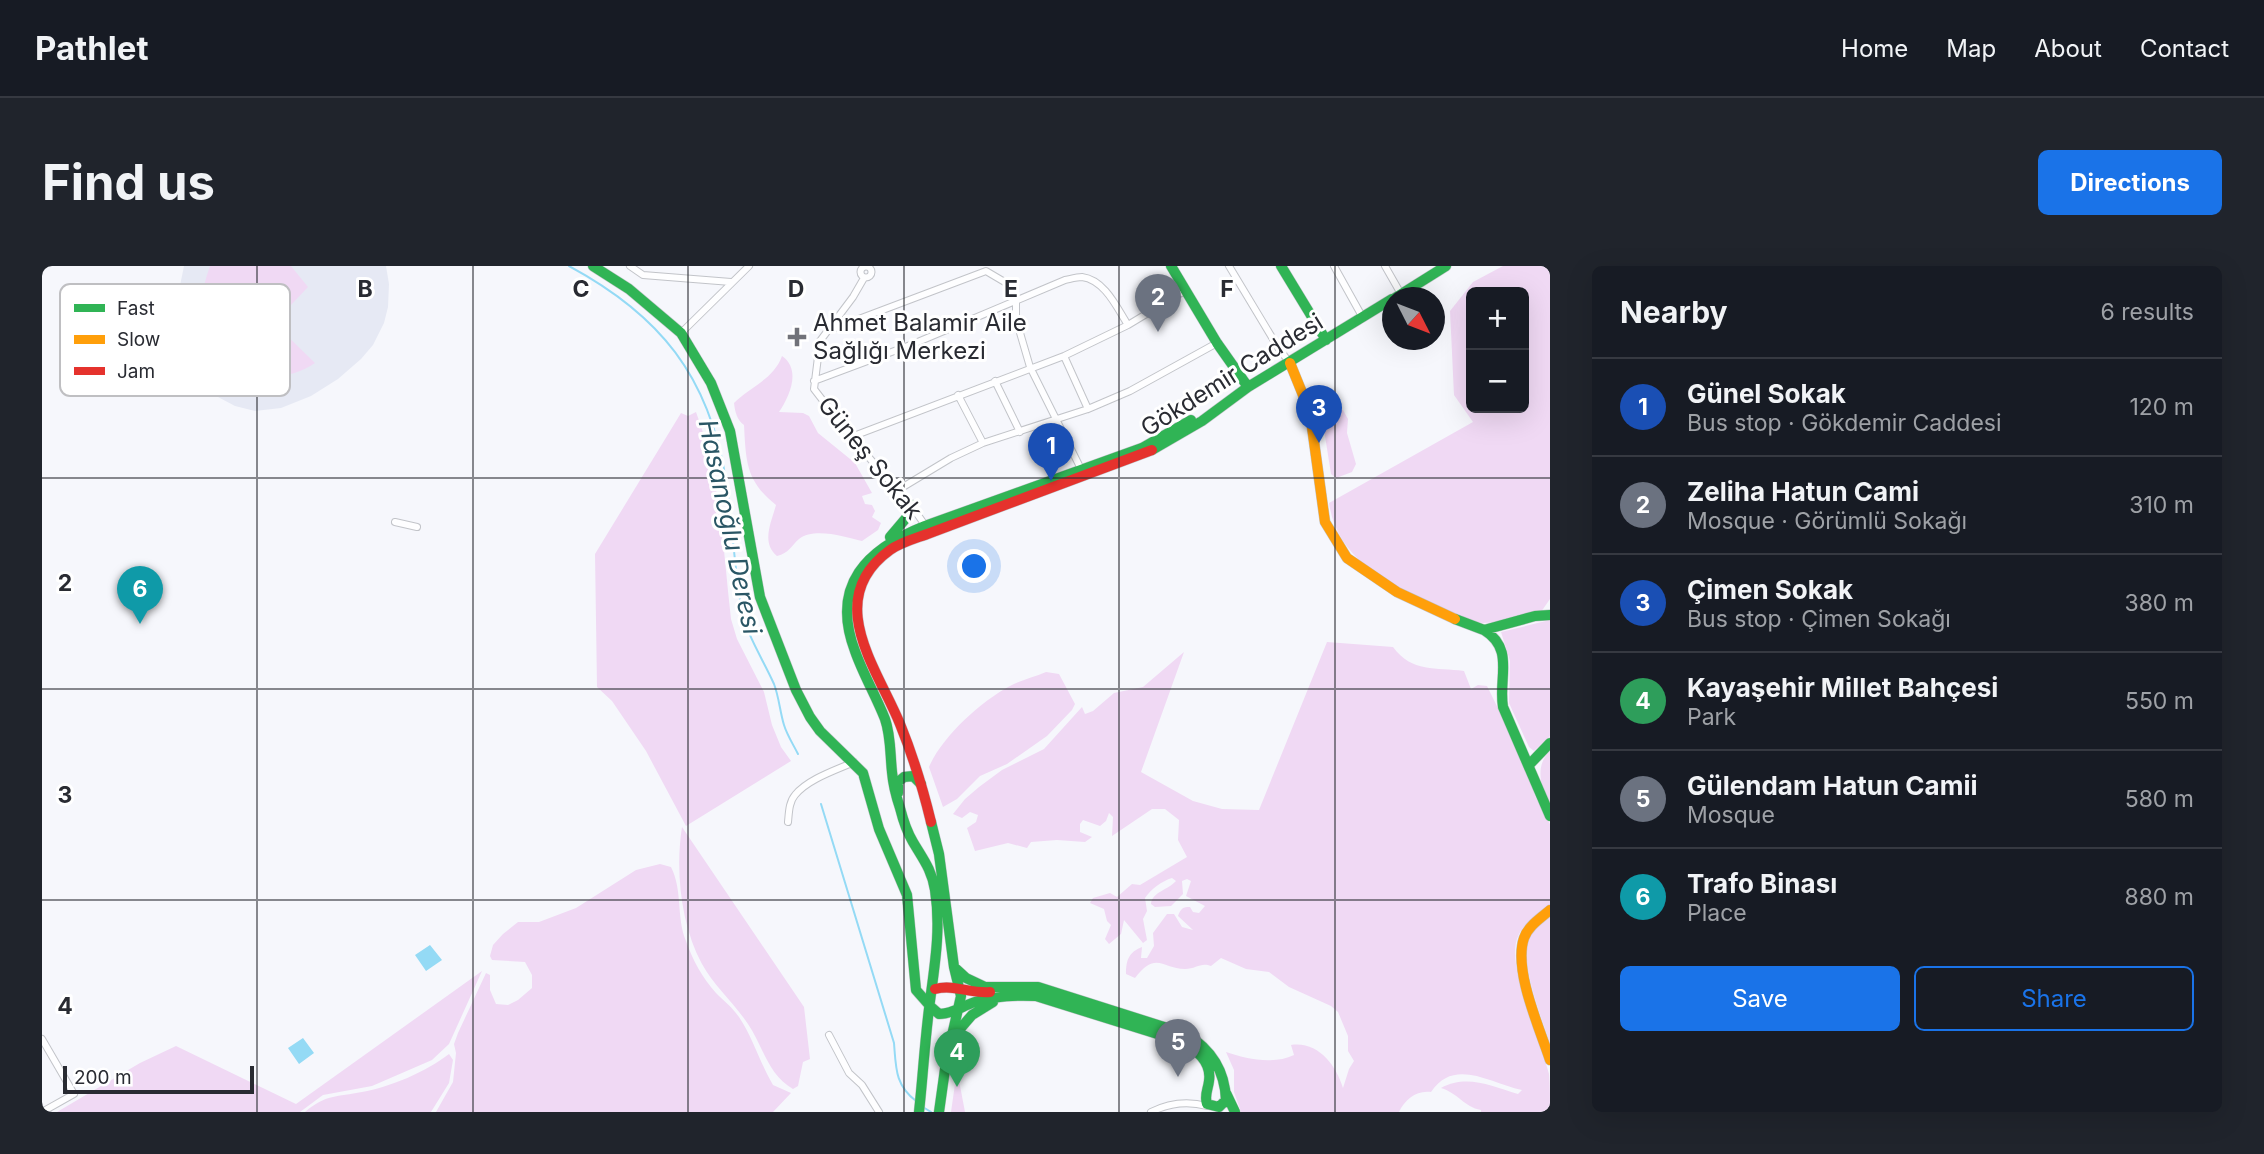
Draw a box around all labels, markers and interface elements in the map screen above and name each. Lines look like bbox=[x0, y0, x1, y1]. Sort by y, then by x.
text: Pathlet bbox=[35, 28, 149, 68]
text: Home bbox=[1841, 34, 1908, 63]
text: Map bbox=[1946, 34, 1996, 63]
text: About bbox=[2034, 34, 2102, 63]
text: Contact bbox=[2140, 34, 2229, 63]
button: Directions bbox=[2038, 150, 2222, 215]
text: Find us bbox=[42, 153, 215, 212]
pin: 2 bbox=[1135, 274, 1181, 332]
text: B bbox=[357, 275, 373, 303]
text: C bbox=[572, 275, 590, 303]
text: D bbox=[788, 275, 804, 303]
text: E bbox=[1004, 275, 1018, 303]
text: F bbox=[1220, 275, 1234, 303]
legend bbox=[60, 284, 290, 396]
north arrow bbox=[1382, 287, 1445, 350]
map controls bbox=[1466, 287, 1529, 413]
button: + bbox=[1466, 287, 1529, 350]
text: Nearby bbox=[1620, 294, 1728, 330]
text: Fast bbox=[117, 297, 155, 320]
text: 6 results bbox=[2100, 298, 2194, 326]
street label: Gökdemir Caddesi bbox=[1135, 307, 1328, 442]
place label: Ahmet Balamir Aile Sağlığı Merkezi bbox=[813, 308, 1027, 365]
marker: Ahmet Balamir Aile Sağlığı Merkezi bbox=[787, 327, 807, 347]
text: Slow bbox=[117, 328, 160, 351]
button: − bbox=[1466, 350, 1529, 413]
text: Jam bbox=[117, 360, 155, 383]
text: Günel Sokak bbox=[1687, 378, 1846, 409]
pin: 3 bbox=[1296, 385, 1342, 443]
street label: Güneş Sokak bbox=[812, 391, 929, 525]
text: 1 bbox=[1638, 393, 1648, 421]
text: 120 m bbox=[2129, 393, 2194, 421]
text: Bus stop · Gökdemir Caddesi bbox=[1687, 409, 2002, 437]
water label: Hasanoğlu Deresi bbox=[693, 417, 769, 638]
pin: 1 bbox=[1028, 423, 1074, 481]
text: Zeliha Hatun Cami bbox=[1687, 476, 1919, 507]
text: 2 bbox=[1636, 491, 1650, 519]
text: 310 m bbox=[2129, 491, 2194, 519]
text: Mosque · Görümlü Sokağı bbox=[1687, 507, 1967, 535]
your location bbox=[957, 549, 991, 583]
pin: 6 bbox=[117, 566, 163, 624]
text: 2 bbox=[58, 569, 72, 597]
text: Çimen Sokak bbox=[1687, 574, 1853, 605]
text: 3 bbox=[1636, 589, 1650, 617]
text: 380 m bbox=[2124, 589, 2194, 617]
text: Bus stop · Çimen Sokağı bbox=[1687, 605, 1951, 633]
text: Kayaşehir Millet Bahçesi bbox=[1687, 672, 1998, 703]
text: 4 bbox=[1635, 687, 1651, 715]
text: 550 m bbox=[2125, 687, 2194, 715]
text: Park bbox=[1687, 703, 1736, 731]
text: Gülendam Hatun Camii bbox=[1687, 770, 1978, 801]
text: 3 bbox=[58, 781, 72, 809]
text: 5 bbox=[1636, 785, 1650, 813]
text: 580 m bbox=[2125, 785, 2194, 813]
text: Mosque bbox=[1687, 801, 1775, 829]
text: Trafo Binası bbox=[1687, 868, 1837, 899]
text: 6 bbox=[1636, 883, 1650, 911]
text: 880 m bbox=[2124, 883, 2194, 911]
text: Place bbox=[1687, 899, 1747, 927]
button: Save bbox=[1620, 966, 1900, 1031]
button: Share bbox=[1914, 966, 2194, 1031]
text: 4 bbox=[57, 992, 73, 1020]
pin: 5 bbox=[1155, 1019, 1201, 1077]
pin: 4 bbox=[934, 1029, 980, 1087]
scale bar bbox=[63, 1063, 254, 1095]
text: 200 m bbox=[74, 1066, 132, 1089]

